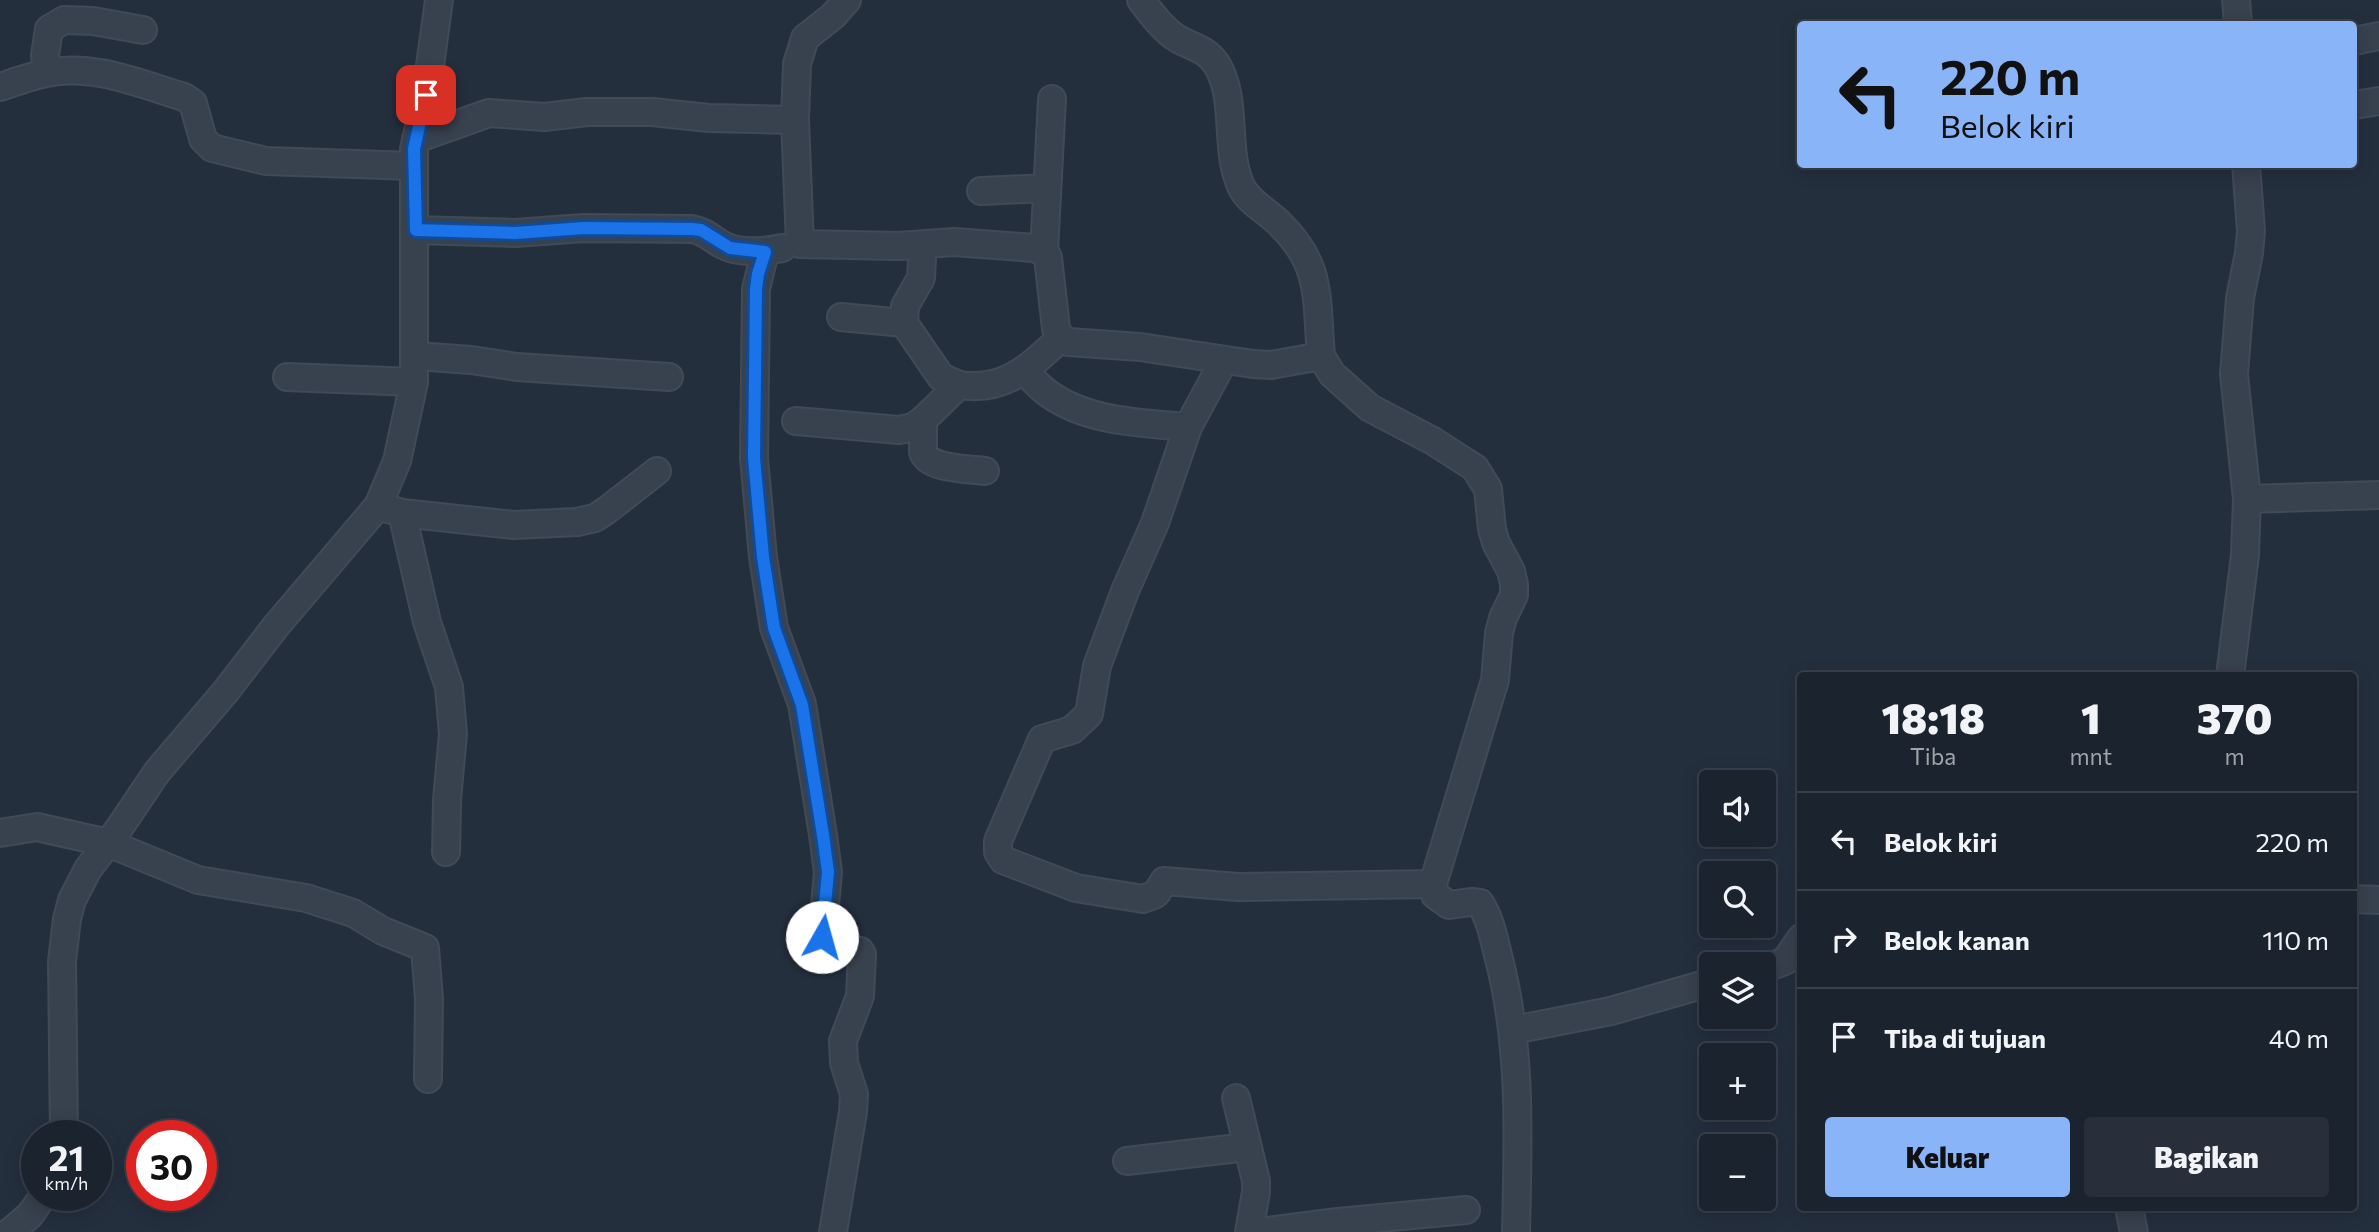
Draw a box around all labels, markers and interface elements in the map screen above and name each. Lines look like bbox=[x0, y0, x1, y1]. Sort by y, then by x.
text: 220 m bbox=[1940, 45, 2080, 105]
icon: left bbox=[1825, 49, 1916, 140]
pin bbox=[396, 65, 456, 125]
icon: arrive bbox=[407, 76, 445, 114]
text: Belok kiri bbox=[1940, 105, 2075, 145]
text: 18:18 bbox=[1882, 691, 1985, 743]
text: 1 bbox=[2081, 691, 2101, 743]
text: 370 bbox=[2197, 691, 2272, 743]
text: Tiba bbox=[1910, 742, 1956, 770]
text: mnt bbox=[2070, 742, 2112, 770]
text: m bbox=[2225, 742, 2245, 770]
map controls bbox=[1699, 770, 1776, 1211]
button: sound bbox=[1699, 770, 1776, 847]
icon: left bbox=[1825, 822, 1863, 860]
text: Belok kiri bbox=[1884, 826, 1998, 857]
text: 220 m bbox=[2256, 826, 2329, 857]
button: search bbox=[1699, 861, 1776, 938]
position arrow bbox=[785, 900, 859, 974]
icon: right bbox=[1825, 920, 1863, 958]
text: Belok kanan bbox=[1884, 924, 2030, 955]
text: 110 m bbox=[2262, 924, 2329, 955]
button: layers bbox=[1699, 952, 1776, 1029]
icon: arrive bbox=[1825, 1018, 1863, 1056]
text: Tiba di tujuan bbox=[1884, 1022, 2046, 1053]
text: 40 m bbox=[2269, 1022, 2329, 1053]
button: + bbox=[1699, 1043, 1776, 1120]
button: Keluar bbox=[1825, 1117, 2070, 1197]
button: Bagikan bbox=[2084, 1117, 2329, 1197]
speed limit sign: 30 bbox=[126, 1120, 217, 1211]
button: − bbox=[1699, 1134, 1776, 1211]
text: 21 bbox=[49, 1135, 84, 1178]
text: km/h bbox=[45, 1172, 88, 1194]

